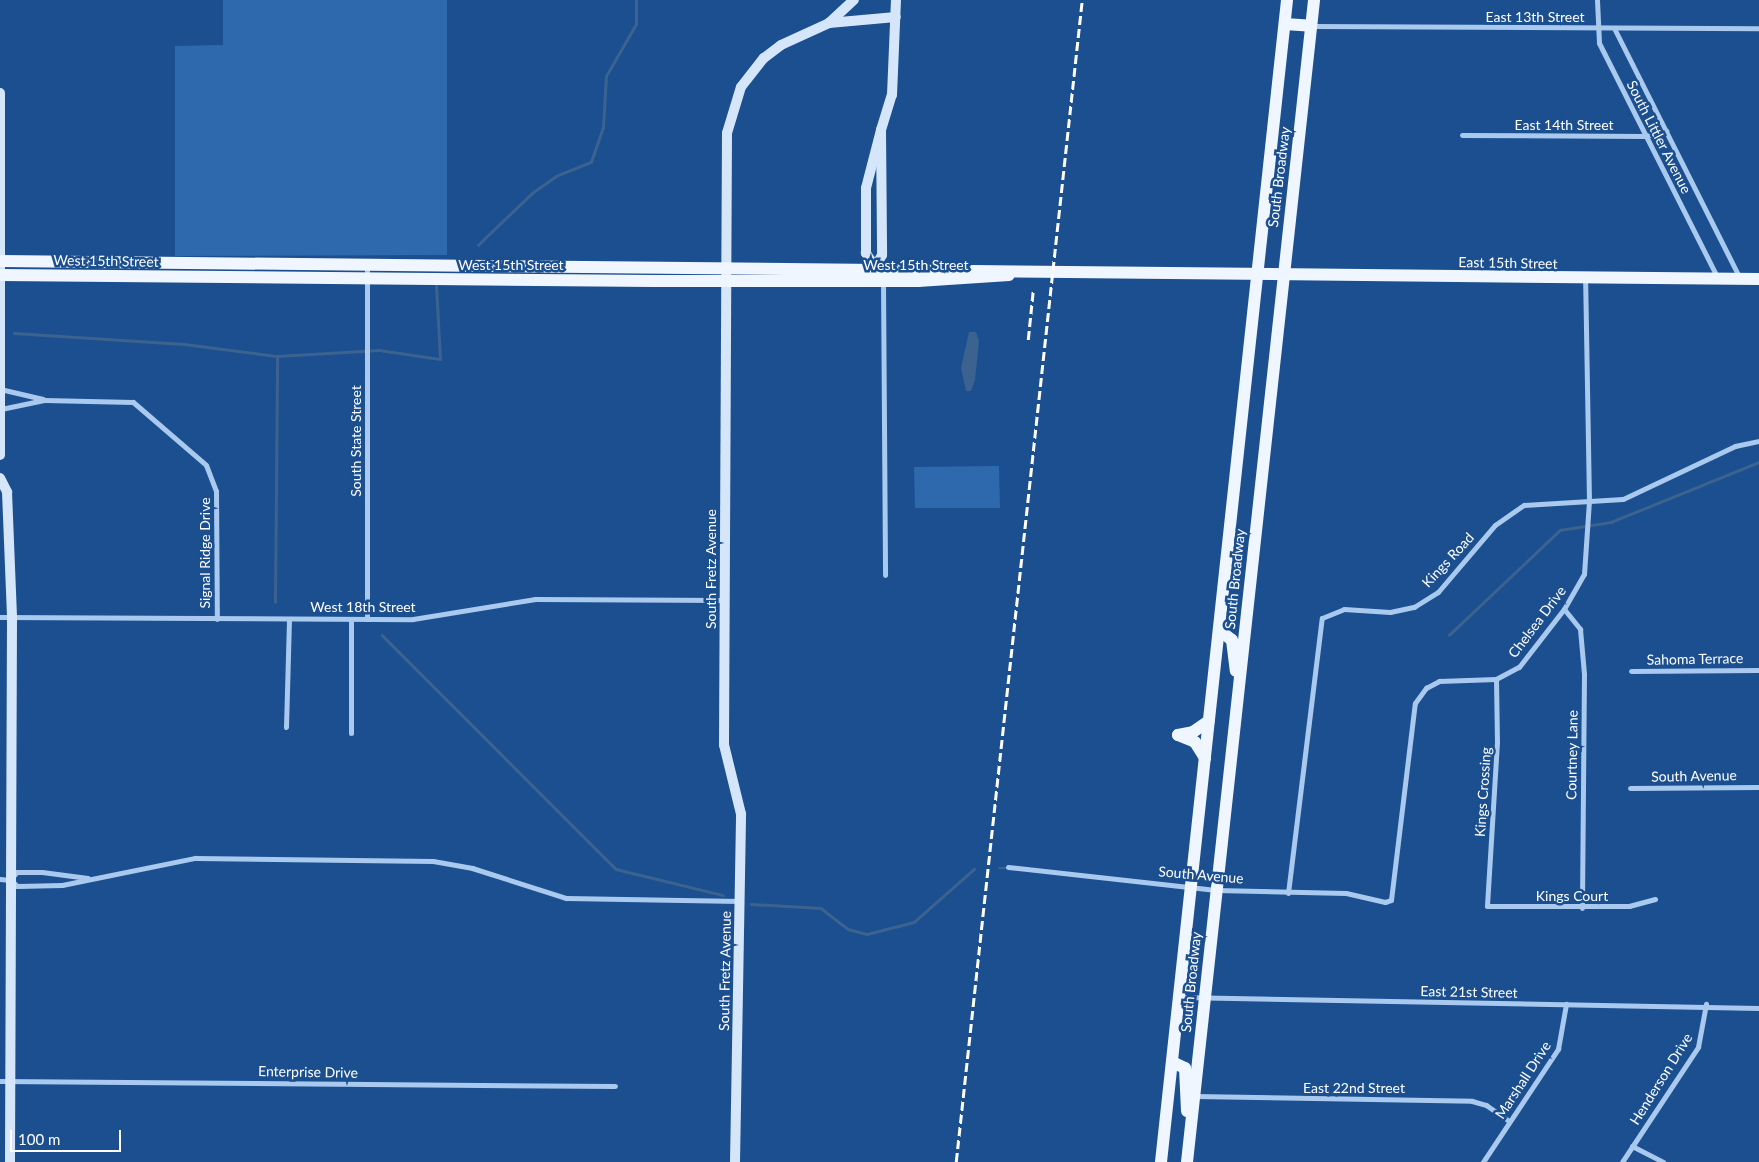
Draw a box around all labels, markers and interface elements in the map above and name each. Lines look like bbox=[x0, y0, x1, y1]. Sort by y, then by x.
street label: East 13th Street bbox=[1485, 9, 1585, 25]
street label: South Littler Avenue bbox=[1623, 77, 1695, 197]
street label: East 14th Street bbox=[1514, 117, 1614, 133]
street label: South Broadway bbox=[1265, 126, 1293, 228]
street label: West 15th Street bbox=[53, 252, 159, 270]
street label: East 15th Street bbox=[1458, 254, 1558, 272]
street label: West 15th Street bbox=[458, 257, 564, 273]
street label: West 15th Street bbox=[863, 257, 969, 273]
street label: South State Street bbox=[348, 385, 364, 497]
street label: Signal Ridge Drive bbox=[197, 497, 213, 609]
street label: South Fretz Avenue bbox=[703, 509, 719, 629]
street label: South Broadway bbox=[1221, 528, 1249, 630]
street label: Kings Road bbox=[1419, 529, 1477, 591]
street label: Chelsea Drive bbox=[1505, 583, 1569, 661]
street label: West 18th Street bbox=[310, 599, 416, 615]
street label: Sahoma Terrace bbox=[1646, 650, 1744, 668]
street label: Courtney Lane bbox=[1563, 710, 1581, 800]
street label: Kings Crossing bbox=[1471, 747, 1495, 837]
street label: South Avenue bbox=[1651, 767, 1737, 785]
street label: South Avenue bbox=[1157, 863, 1245, 887]
street label: Kings Court bbox=[1536, 888, 1608, 904]
street label: South Fretz Avenue bbox=[716, 911, 734, 1031]
street label: South Broadway bbox=[1177, 931, 1205, 1033]
street label: East 21st Street bbox=[1420, 983, 1518, 1001]
street label: Henderson Drive bbox=[1626, 1030, 1696, 1128]
street label: Marshall Drive bbox=[1492, 1038, 1554, 1122]
street label: Enterprise Drive bbox=[258, 1063, 358, 1081]
street label: East 22nd Street bbox=[1303, 1080, 1405, 1096]
scale bar bbox=[12, 1120, 124, 1152]
text: 100 m bbox=[18, 1130, 60, 1148]

